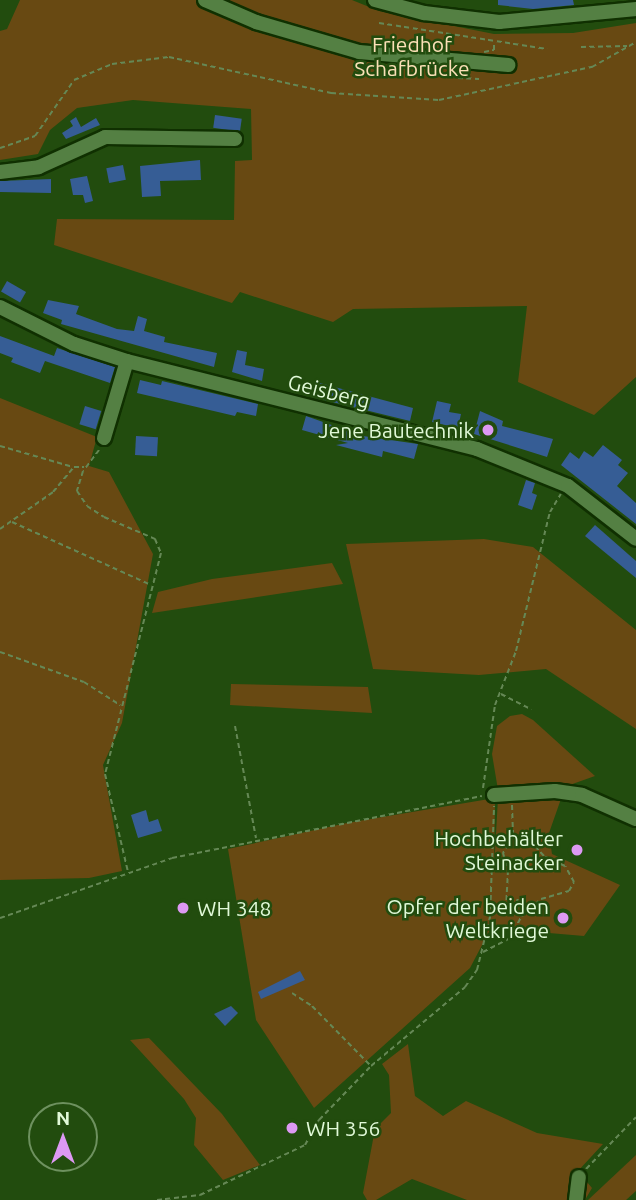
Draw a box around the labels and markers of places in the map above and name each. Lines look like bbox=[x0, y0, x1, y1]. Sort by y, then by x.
place label: Jene Bautechnik bbox=[318, 417, 474, 443]
marker: Jene Bautechnik bbox=[480, 422, 496, 438]
place label: Hochbehälter Steinacker bbox=[434, 825, 563, 875]
marker: Hochbehälter Steinacker bbox=[569, 842, 585, 858]
place label: Opfer der beiden Weltkriege bbox=[387, 893, 549, 943]
place label: WH 348 bbox=[197, 895, 271, 921]
marker: WH 348 bbox=[175, 900, 191, 916]
marker: Opfer der beiden Weltkriege bbox=[555, 910, 571, 926]
place label: WH 356 bbox=[306, 1115, 380, 1141]
marker: WH 356 bbox=[284, 1120, 300, 1136]

